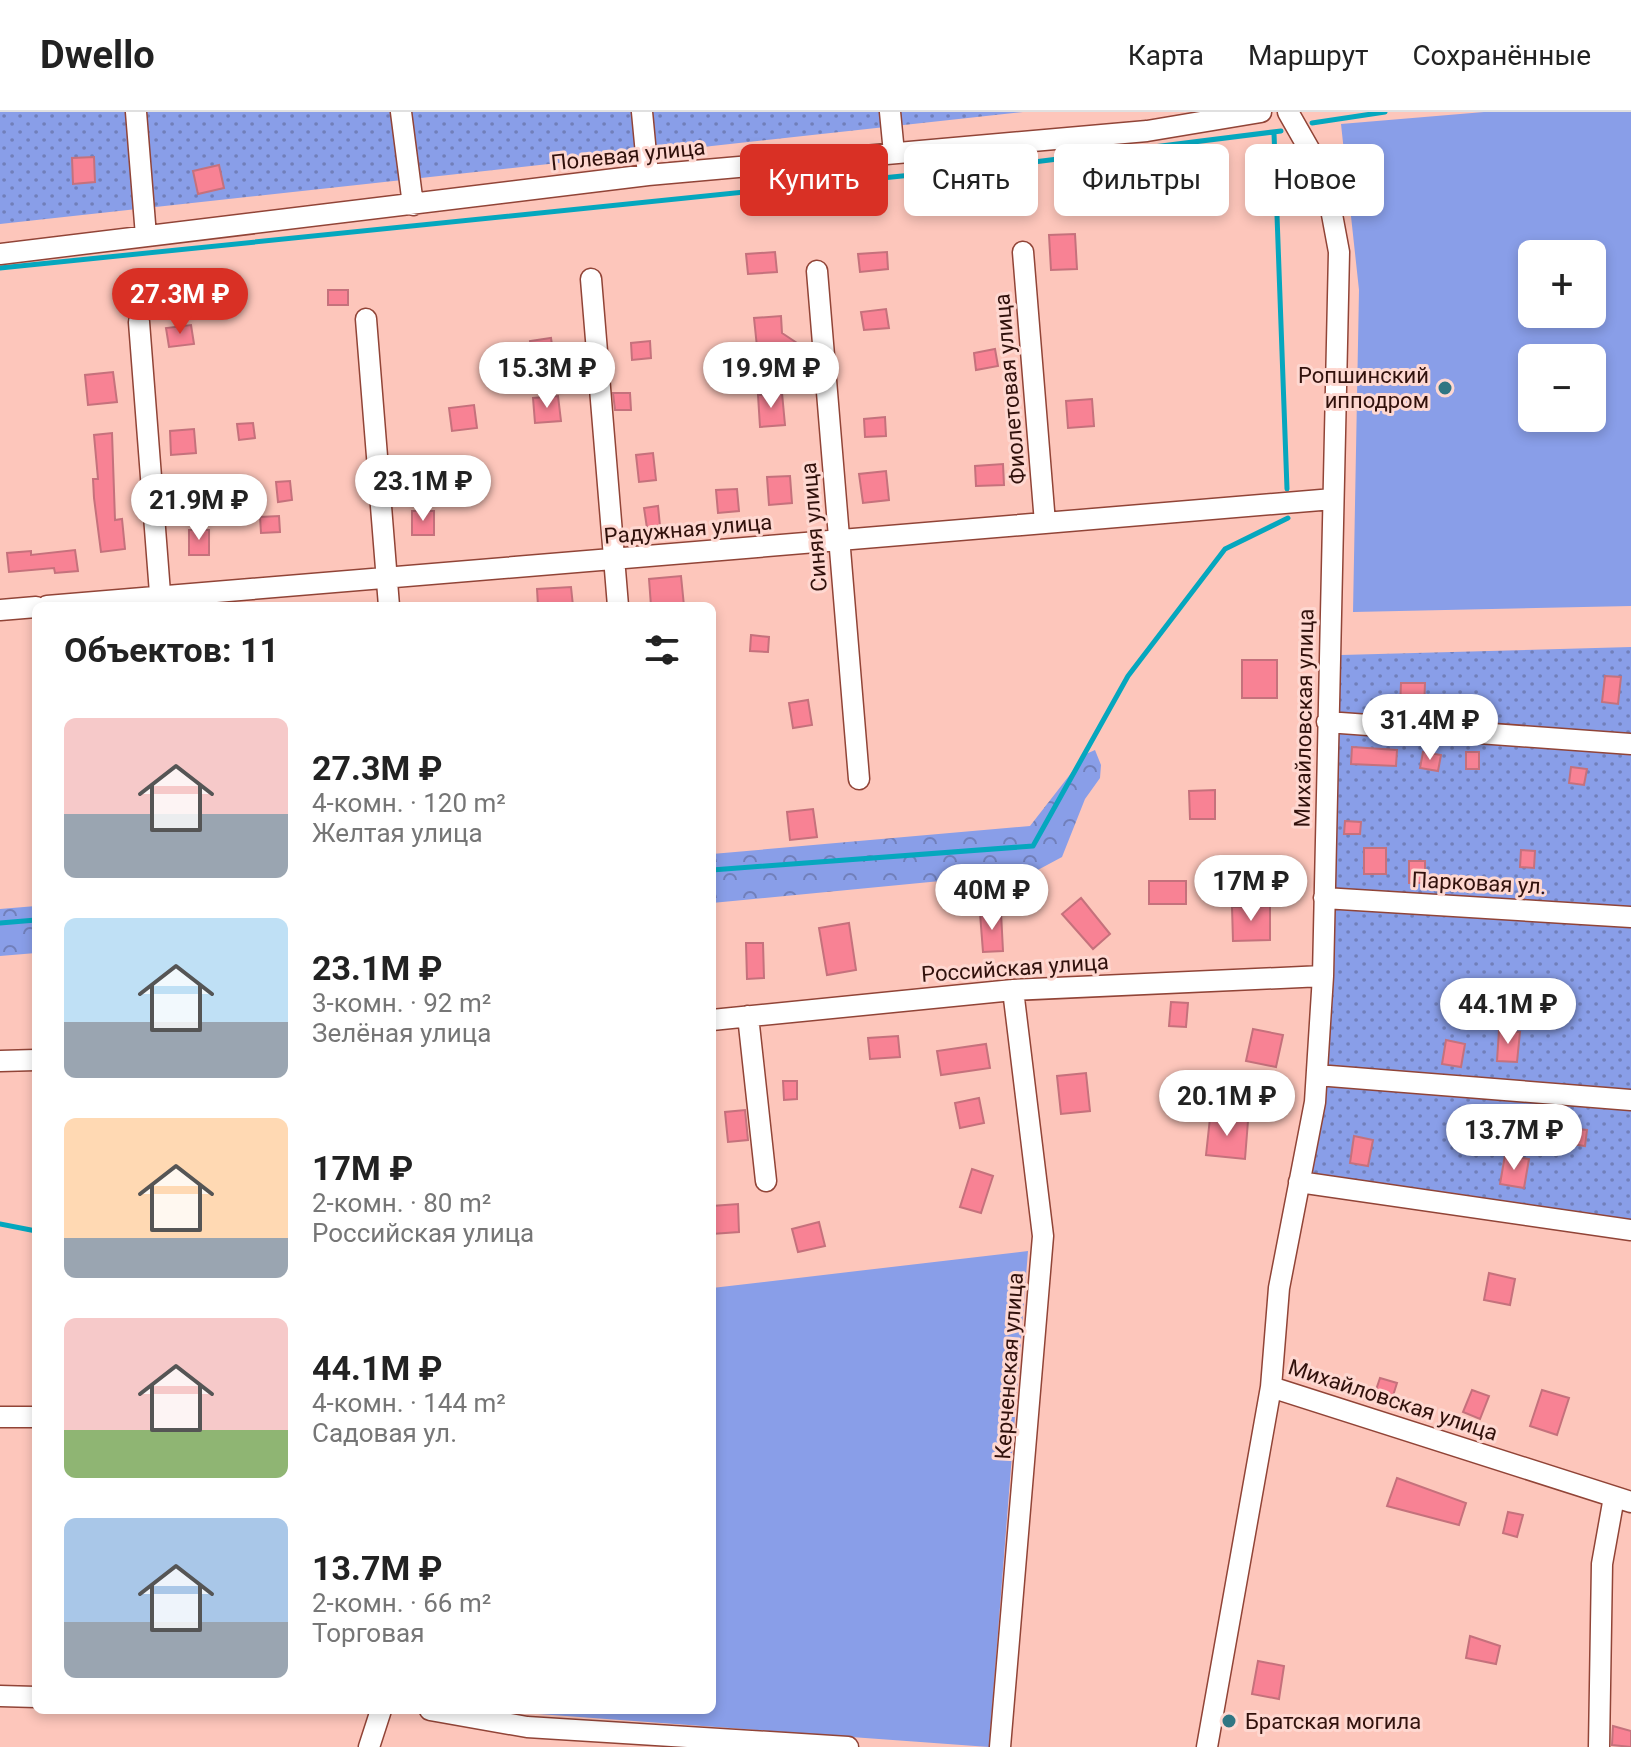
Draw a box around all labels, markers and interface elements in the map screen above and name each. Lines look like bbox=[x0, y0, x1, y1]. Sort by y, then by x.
text: Dwello bbox=[40, 33, 155, 77]
text: Карта bbox=[1128, 39, 1204, 72]
text: Маршрут bbox=[1248, 39, 1368, 72]
text: Сохранённые bbox=[1412, 39, 1591, 72]
street label: Полевая улица bbox=[550, 134, 706, 176]
chip: Купить bbox=[740, 144, 888, 216]
chip: Снять bbox=[904, 144, 1038, 216]
chip: Фильтры bbox=[1054, 144, 1229, 216]
chip: Новое bbox=[1245, 144, 1384, 216]
map controls bbox=[1518, 240, 1606, 432]
button: + bbox=[1518, 240, 1606, 328]
pin: 27.3M ₽ bbox=[106, 268, 254, 336]
text: 27.3M ₽ bbox=[130, 279, 230, 309]
street label: Фиолетовая улица bbox=[989, 293, 1031, 485]
pin: 15.3M ₽ bbox=[473, 342, 621, 410]
pin: 19.9M ₽ bbox=[697, 342, 845, 410]
button: − bbox=[1518, 344, 1606, 432]
text: 15.3M ₽ bbox=[497, 353, 597, 383]
text: 19.9M ₽ bbox=[721, 353, 821, 383]
place label: Ропшинский ипподром bbox=[1298, 363, 1429, 413]
marker: Ропшинский ипподром bbox=[1436, 379, 1454, 397]
pin: 23.1M ₽ bbox=[349, 455, 497, 523]
street label: Синяя улица bbox=[796, 461, 832, 593]
text: 23.1M ₽ bbox=[373, 466, 473, 496]
pin: 21.9M ₽ bbox=[125, 474, 273, 542]
text: 21.9M ₽ bbox=[149, 485, 249, 515]
street label: Радужная улица bbox=[603, 509, 773, 549]
street label: Михайловская улица bbox=[1290, 608, 1318, 828]
icon: filters bbox=[640, 628, 684, 672]
text: Объектов: 11 bbox=[64, 630, 279, 670]
pin: 31.4M ₽ bbox=[1356, 694, 1504, 762]
text: 31.4M ₽ bbox=[1380, 705, 1480, 735]
text: 27.3M ₽ bbox=[312, 748, 443, 788]
icon: home bbox=[128, 750, 224, 846]
text: 4-комн. · 120 m² bbox=[312, 788, 506, 818]
text: Желтая улица bbox=[312, 818, 483, 848]
pin: 17M ₽ bbox=[1195, 855, 1307, 923]
pin: 40M ₽ bbox=[936, 864, 1048, 932]
text: 17M ₽ bbox=[1212, 866, 1290, 896]
street label: Парковая ул. bbox=[1411, 867, 1547, 899]
text: 40M ₽ bbox=[953, 875, 1031, 905]
text: 23.1M ₽ bbox=[312, 948, 443, 988]
street label: Российская улица bbox=[920, 949, 1110, 987]
icon: home bbox=[128, 950, 224, 1046]
pin: 44.1M ₽ bbox=[1434, 978, 1582, 1046]
text: 3-комн. · 92 m² bbox=[312, 988, 491, 1018]
text: 44.1M ₽ bbox=[1458, 989, 1558, 1019]
text: Зелёная улица bbox=[312, 1018, 491, 1048]
pin: 20.1M ₽ bbox=[1153, 1070, 1301, 1138]
text: 20.1M ₽ bbox=[1177, 1081, 1277, 1111]
pin: 13.7M ₽ bbox=[1440, 1104, 1588, 1172]
text: 13.7M ₽ bbox=[1464, 1115, 1564, 1145]
text: 17M ₽ bbox=[312, 1148, 413, 1188]
icon: home bbox=[128, 1150, 224, 1246]
text: 2-комн. · 80 m² bbox=[312, 1188, 491, 1218]
text: Российская улица bbox=[312, 1218, 534, 1248]
street label: Керченская улица bbox=[990, 1272, 1028, 1460]
text: 44.1M ₽ bbox=[312, 1348, 443, 1388]
icon: home bbox=[128, 1350, 224, 1446]
street label: Михайловская улица bbox=[1285, 1354, 1501, 1446]
text: 4-комн. · 144 m² bbox=[312, 1388, 506, 1418]
text: Садовая ул. bbox=[312, 1418, 457, 1448]
text: 13.7M ₽ bbox=[312, 1548, 443, 1588]
icon: home bbox=[128, 1550, 224, 1646]
text: 2-комн. · 66 m² bbox=[312, 1588, 491, 1618]
text: Торговая bbox=[312, 1618, 424, 1648]
place label: Братская могила bbox=[1245, 1709, 1421, 1734]
marker: Братская могила bbox=[1220, 1712, 1238, 1730]

